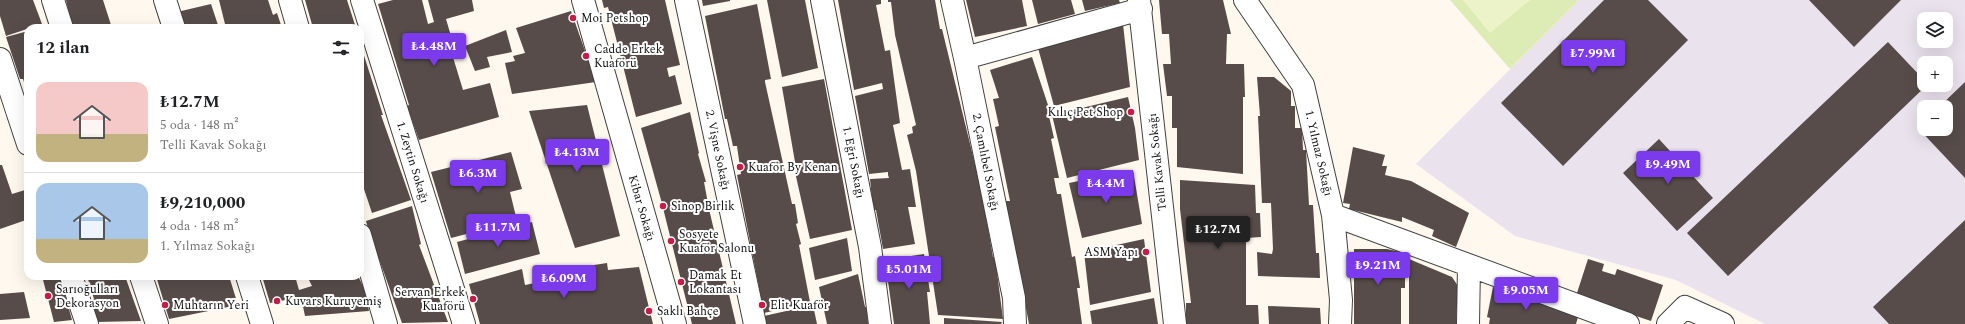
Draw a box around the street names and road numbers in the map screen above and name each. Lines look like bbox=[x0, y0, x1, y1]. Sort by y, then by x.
street label: 2. Vişne Sokağı bbox=[700, 108, 735, 192]
street label: 1. Yılmaz Sokağı bbox=[1299, 108, 1338, 198]
street label: 2. Çamlıbel Sokağı bbox=[967, 112, 1004, 213]
street label: Telli Kavak Sokağı bbox=[1143, 112, 1172, 212]
street label: 1. Zeytin Sokağı bbox=[391, 119, 434, 206]
street label: 1. Eğri Sokağı bbox=[837, 124, 870, 200]
street label: Kibar Sokağı bbox=[623, 173, 660, 244]

